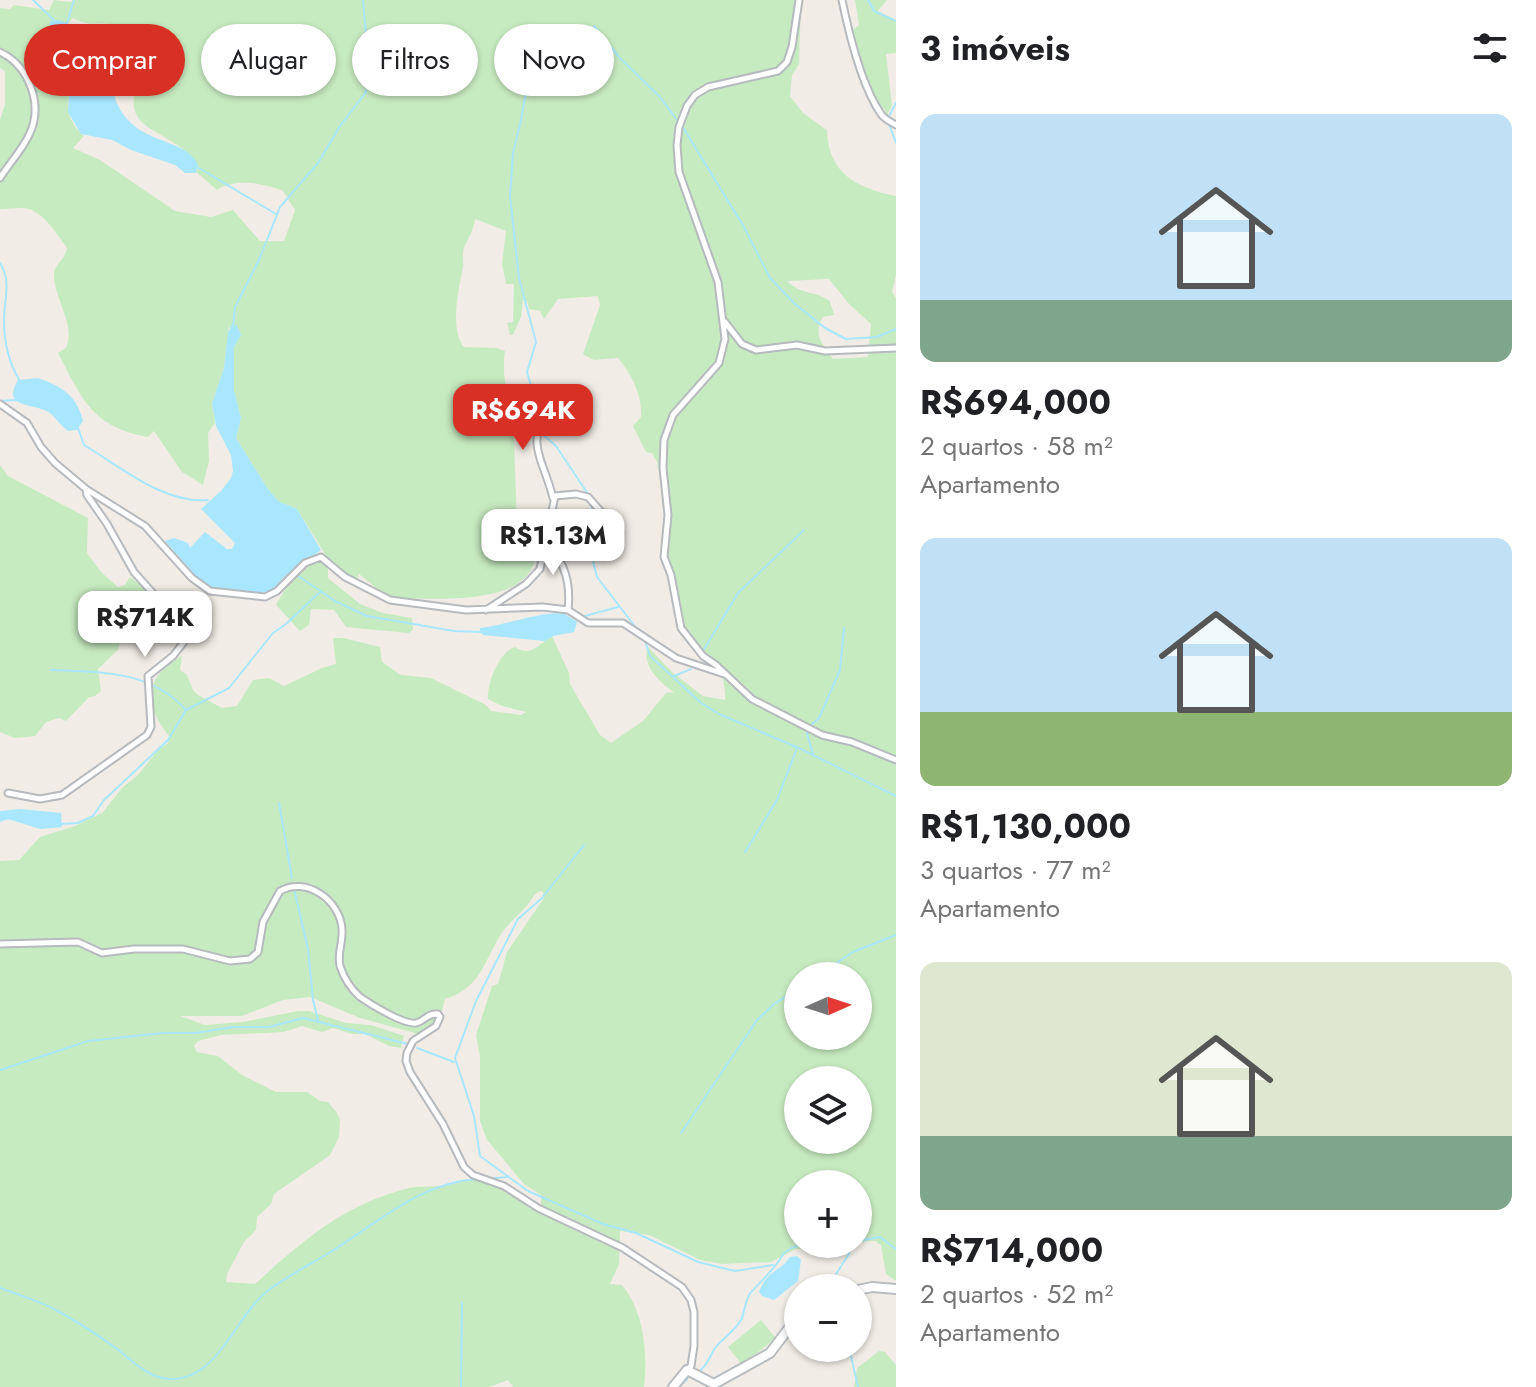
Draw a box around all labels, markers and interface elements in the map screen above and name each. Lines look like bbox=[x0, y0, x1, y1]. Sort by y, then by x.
chip: Comprar bbox=[24, 24, 185, 96]
chip: Alugar bbox=[201, 24, 336, 96]
chip: Filtros bbox=[352, 24, 478, 96]
chip: Novo bbox=[494, 24, 614, 96]
text: 3 imóveis bbox=[920, 24, 1070, 73]
icon: filters bbox=[1468, 26, 1512, 70]
icon: home bbox=[1144, 166, 1288, 310]
text: R$694,000 bbox=[920, 378, 1111, 427]
pin: R$694K bbox=[458, 384, 588, 452]
text: R$694K bbox=[471, 391, 575, 429]
text: 2 quartos · 58 m² bbox=[920, 427, 1113, 465]
text: Apartamento bbox=[920, 465, 1060, 503]
pin: R$1.13M bbox=[479, 509, 627, 577]
text: R$1.13M bbox=[499, 516, 607, 554]
icon: home bbox=[1144, 590, 1288, 734]
pin: R$714K bbox=[80, 591, 210, 659]
text: R$714K bbox=[96, 598, 194, 636]
text: R$1,130,000 bbox=[920, 802, 1131, 851]
text: 3 quartos · 77 m² bbox=[920, 851, 1111, 889]
text: Apartamento bbox=[920, 889, 1060, 927]
north arrow bbox=[784, 962, 872, 1050]
map controls bbox=[784, 962, 872, 1362]
icon: home bbox=[1144, 1014, 1288, 1158]
button: layers bbox=[784, 1066, 872, 1154]
button: + bbox=[784, 1170, 872, 1258]
text: R$714,000 bbox=[920, 1226, 1103, 1275]
button: − bbox=[784, 1274, 872, 1362]
text: 2 quartos · 52 m² bbox=[920, 1275, 1113, 1313]
text: Apartamento bbox=[920, 1313, 1060, 1351]

